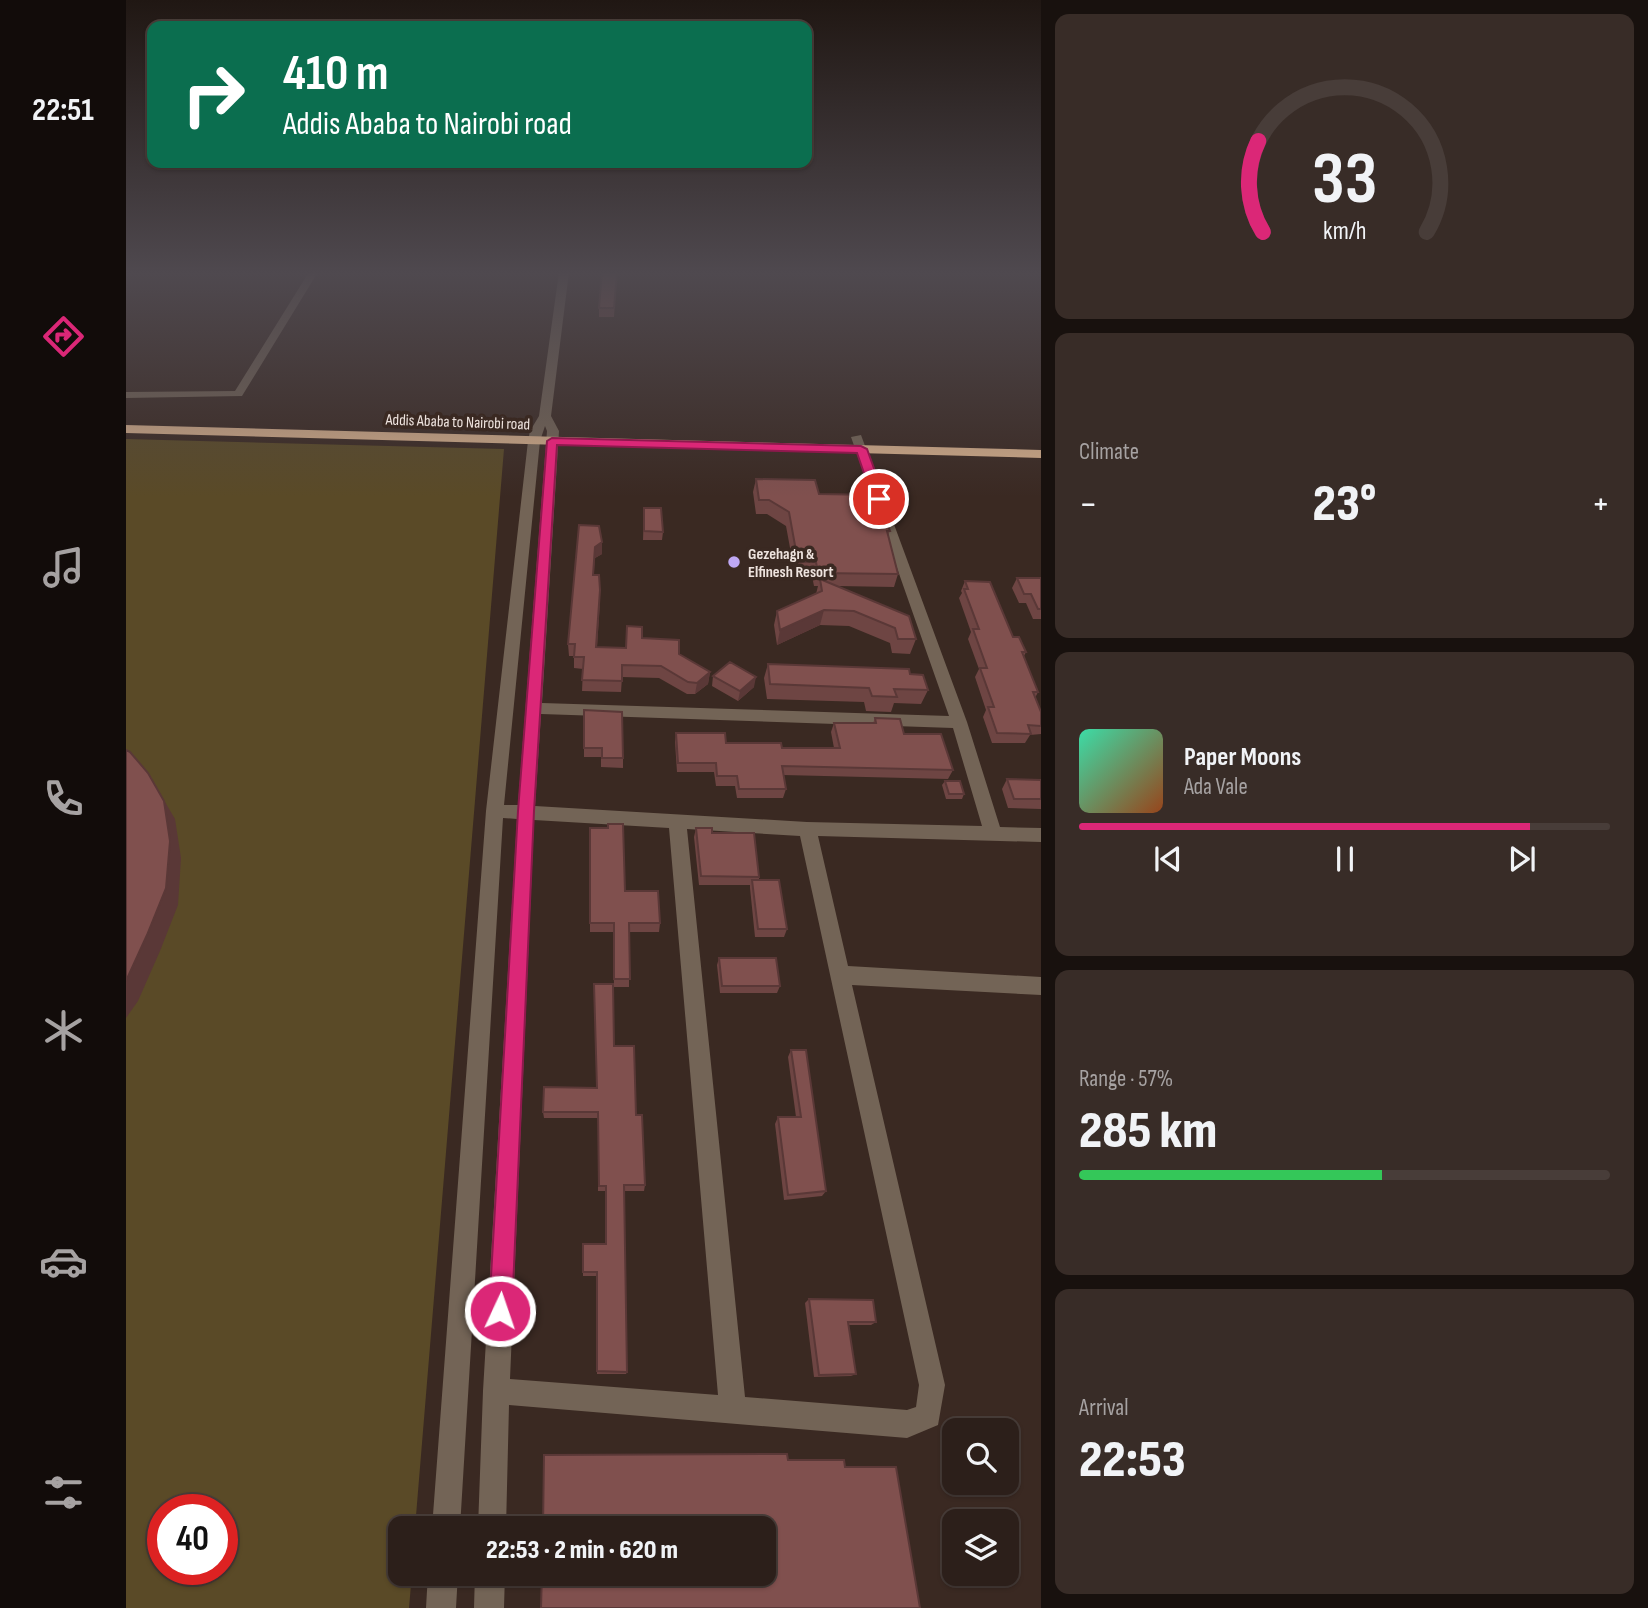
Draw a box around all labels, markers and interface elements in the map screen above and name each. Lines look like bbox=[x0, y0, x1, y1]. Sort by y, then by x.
text: 410 m bbox=[283, 45, 389, 104]
icon: right bbox=[168, 49, 259, 140]
text: 22:51 bbox=[32, 91, 94, 130]
text: Addis Ababa to Nairobi road bbox=[283, 105, 572, 144]
text: 33 bbox=[1312, 137, 1377, 225]
text: km/h bbox=[1323, 216, 1366, 247]
icon: directions bbox=[39, 312, 88, 361]
street label: Addis Ababa to Nairobi road bbox=[384, 410, 530, 435]
text: Climate bbox=[1079, 438, 1139, 466]
pin bbox=[849, 469, 909, 529]
text: 23° bbox=[1312, 473, 1377, 536]
icon: arrive bbox=[860, 480, 898, 518]
text: − bbox=[1079, 482, 1098, 527]
text: + bbox=[1591, 482, 1610, 527]
icon: music bbox=[39, 543, 88, 592]
place label: Gezehagn & Elfinesh Resort bbox=[748, 545, 833, 582]
marker: Gezehagn & Elfinesh Resort bbox=[726, 554, 742, 570]
text: Paper Moons bbox=[1184, 742, 1301, 773]
text: Ada Vale bbox=[1184, 773, 1248, 801]
icon: phone bbox=[39, 774, 88, 823]
icon: previous bbox=[1149, 840, 1187, 878]
icon: pause bbox=[1326, 840, 1364, 878]
icon: next bbox=[1503, 840, 1541, 878]
icon: climate bbox=[39, 1006, 88, 1055]
text: Range · 57% bbox=[1079, 1065, 1173, 1093]
text: 285 km bbox=[1079, 1100, 1217, 1163]
icon: car bbox=[39, 1237, 88, 1286]
position arrow bbox=[463, 1274, 537, 1348]
text: Arrival bbox=[1079, 1394, 1128, 1422]
map controls bbox=[942, 1418, 1019, 1586]
button: search bbox=[942, 1418, 1019, 1495]
text: 22:53 bbox=[1079, 1429, 1186, 1492]
icon: filters bbox=[39, 1468, 88, 1517]
speed limit sign: 40 bbox=[147, 1494, 238, 1585]
button: layers bbox=[942, 1509, 1019, 1586]
text: 22:53 · 2 min · 620 m bbox=[486, 1535, 678, 1566]

